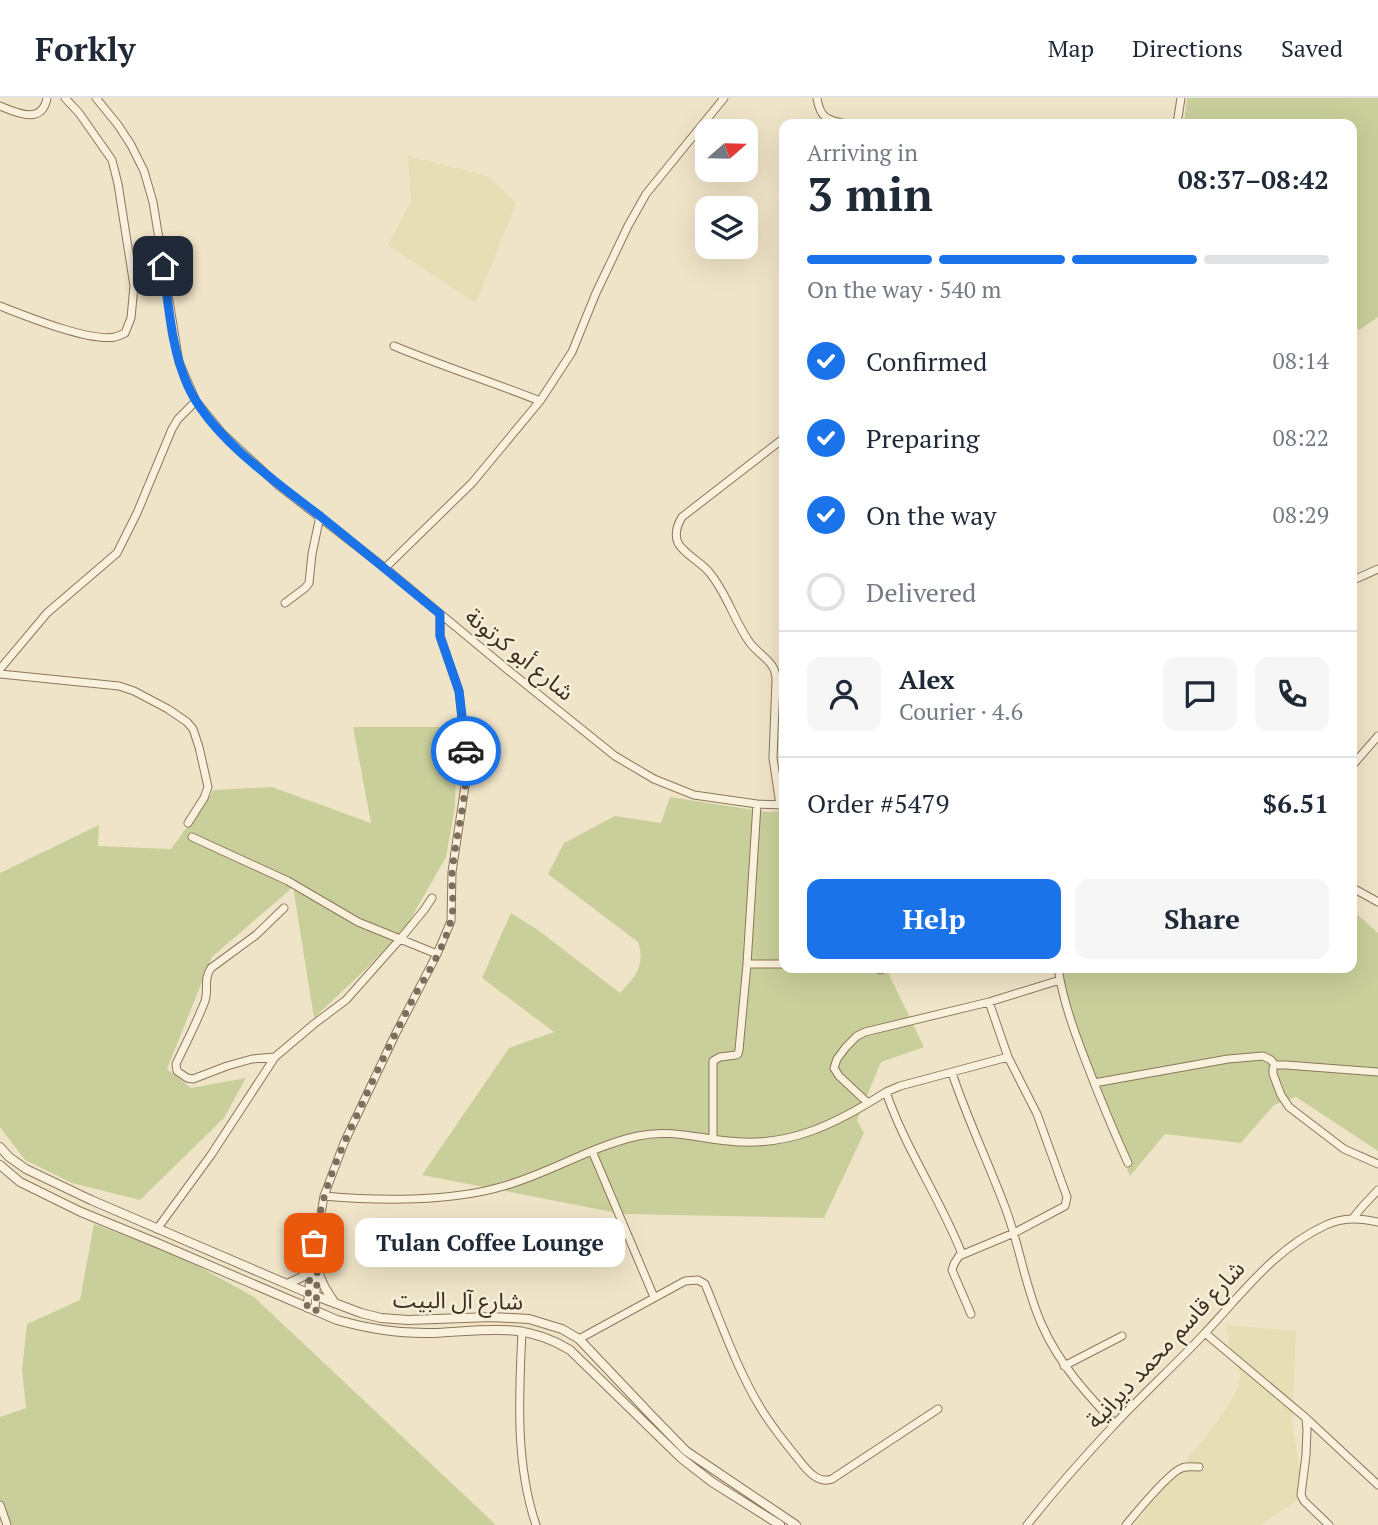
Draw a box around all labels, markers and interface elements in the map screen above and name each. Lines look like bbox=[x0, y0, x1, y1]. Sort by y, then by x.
text: Forkly bbox=[35, 27, 135, 70]
text: Map bbox=[1048, 32, 1094, 64]
text: Directions bbox=[1132, 32, 1243, 64]
text: Saved bbox=[1281, 32, 1343, 64]
north arrow bbox=[695, 119, 758, 182]
map controls bbox=[695, 119, 758, 259]
text: Arriving in bbox=[807, 137, 918, 168]
text: 08:37–08:42 bbox=[1178, 162, 1329, 196]
text: 3 min bbox=[807, 163, 933, 224]
button: layers bbox=[695, 196, 758, 259]
pin bbox=[133, 236, 193, 296]
icon: home bbox=[144, 247, 182, 285]
text: On the way · 540 m bbox=[807, 274, 1001, 305]
icon: check bbox=[807, 342, 845, 380]
text: Confirmed bbox=[866, 344, 987, 378]
text: 08:14 bbox=[1272, 345, 1329, 376]
icon: check bbox=[807, 419, 845, 457]
text: Preparing bbox=[866, 421, 979, 455]
text: 08:22 bbox=[1272, 422, 1329, 453]
icon: check bbox=[807, 496, 845, 534]
text: On the way bbox=[866, 498, 997, 532]
text: 08:29 bbox=[1272, 499, 1329, 530]
text: Delivered bbox=[866, 575, 976, 609]
street label: شارع أبو كرتونة bbox=[458, 601, 581, 709]
button: person bbox=[807, 657, 881, 731]
button: chat bbox=[1163, 657, 1237, 731]
button: phone bbox=[1255, 657, 1329, 731]
text: Alex bbox=[899, 662, 955, 696]
text: Courier · 4.6 bbox=[899, 696, 1023, 727]
courier bbox=[431, 716, 501, 786]
icon: car bbox=[447, 732, 485, 770]
text: Order #5479 bbox=[807, 786, 949, 820]
text: $6.51 bbox=[1263, 786, 1329, 820]
button: Help bbox=[807, 879, 1061, 959]
button: Share bbox=[1075, 879, 1329, 959]
pin bbox=[284, 1213, 344, 1273]
callout: Tulan Coffee Lounge bbox=[356, 1218, 626, 1268]
icon: bag bbox=[295, 1224, 333, 1262]
text: Tulan Coffee Lounge bbox=[376, 1227, 604, 1258]
street label: شارع قاسم محمد ديرانية bbox=[1079, 1253, 1253, 1436]
street label: شارع آل البيت bbox=[392, 1283, 523, 1319]

